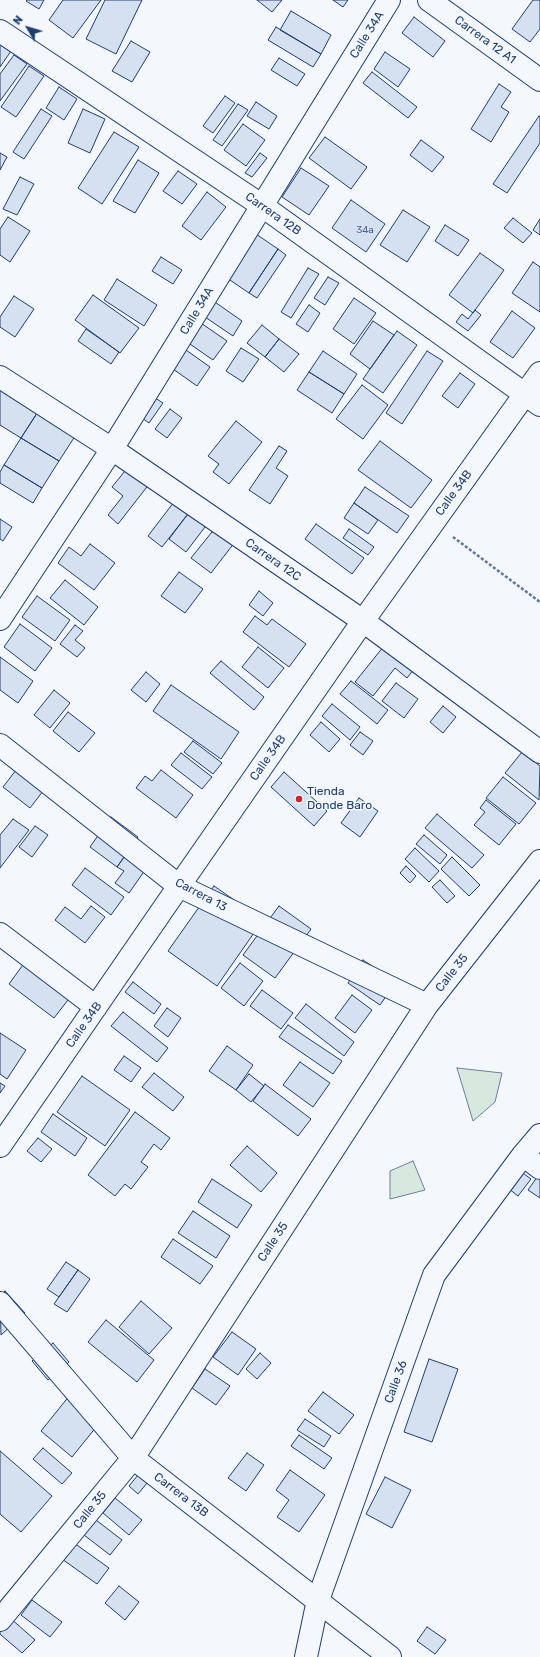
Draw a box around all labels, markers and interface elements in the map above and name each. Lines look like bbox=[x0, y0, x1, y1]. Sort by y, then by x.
north arrow bbox=[8, 8, 48, 48]
street label: Calle 34A bbox=[347, 9, 387, 61]
text: N bbox=[11, 13, 26, 27]
street label: Carrera 12 A1 bbox=[452, 13, 518, 67]
street label: Carrera 12B bbox=[242, 190, 304, 238]
house number: 34a bbox=[356, 224, 374, 236]
street label: Calle 34A bbox=[177, 285, 217, 337]
street label: Calle 34B bbox=[433, 467, 475, 519]
street label: Carrera 12C bbox=[242, 536, 304, 584]
street label: Calle 34B bbox=[247, 732, 289, 784]
place label: Tienda Donde Baro bbox=[307, 785, 372, 813]
marker: Tienda Donde Baro bbox=[294, 794, 304, 804]
street label: Carrera 13 bbox=[173, 875, 229, 915]
street label: Calle 35 bbox=[433, 951, 471, 995]
street label: Calle 34B bbox=[63, 999, 105, 1051]
street label: Calle 35 bbox=[255, 1219, 291, 1265]
street label: Calle 36 bbox=[382, 1359, 410, 1405]
street label: Carrera 13B bbox=[151, 1470, 211, 1520]
street label: Calle 35 bbox=[70, 1488, 110, 1532]

